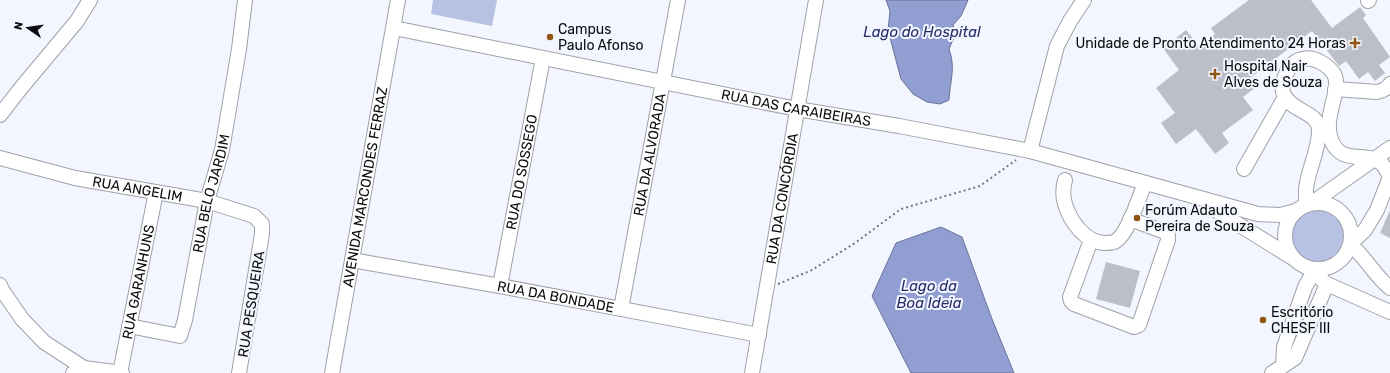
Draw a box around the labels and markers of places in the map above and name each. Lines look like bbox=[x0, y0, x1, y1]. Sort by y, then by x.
place label: Campus Paulo Afonso bbox=[558, 21, 644, 54]
marker: Campus Paulo Afonso bbox=[545, 32, 555, 42]
place label: Unidade de Pronto Atendimento 24 Horas bbox=[1075, 35, 1346, 52]
marker: Unidade de Pronto Atendimento 24 Horas bbox=[1349, 37, 1361, 49]
place label: Hospital Nair Alves de Souza bbox=[1224, 58, 1322, 91]
marker: Hospital Nair Alves de Souza bbox=[1209, 68, 1221, 80]
place label: Forúm Adauto Pereira de Souza bbox=[1145, 202, 1254, 235]
marker: Forúm Adauto Pereira de Souza bbox=[1132, 213, 1142, 223]
place label: Escritório CHESF III bbox=[1271, 304, 1333, 337]
marker: Escritório CHESF III bbox=[1258, 315, 1268, 325]

